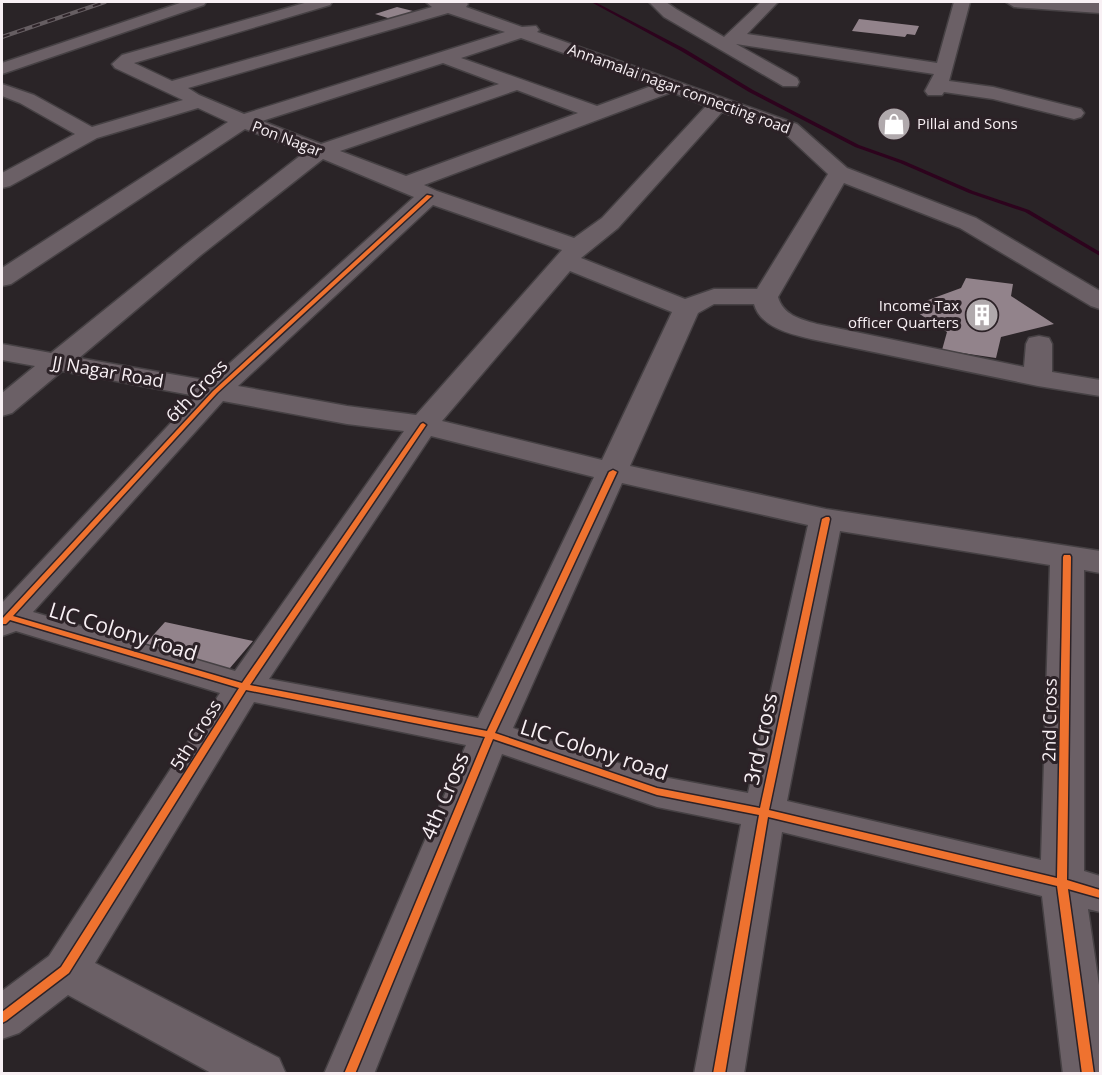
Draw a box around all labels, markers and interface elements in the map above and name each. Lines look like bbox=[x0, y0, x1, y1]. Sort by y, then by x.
street label: Annamalai nagar connecting road bbox=[565, 38, 793, 138]
shop icon: Pillai and Sons bbox=[876, 106, 912, 142]
place label: Pillai and Sons bbox=[917, 113, 1018, 133]
street label: Pon Nagar bbox=[250, 116, 325, 161]
place label: Income Tax officer Quarters bbox=[848, 295, 959, 332]
building icon: Income Tax officer Quarters bbox=[964, 297, 1000, 333]
street label: JJ Nagar Road bbox=[49, 349, 166, 393]
street label: 6th Cross bbox=[160, 354, 232, 427]
street label: LIC Colony road bbox=[46, 595, 201, 667]
street label: 2nd Cross bbox=[1036, 678, 1062, 762]
street label: 3rd Cross bbox=[737, 690, 783, 787]
street label: 5th Cross bbox=[164, 695, 226, 774]
street label: LIC Colony road bbox=[517, 712, 672, 786]
street label: 4th Cross bbox=[413, 748, 475, 844]

